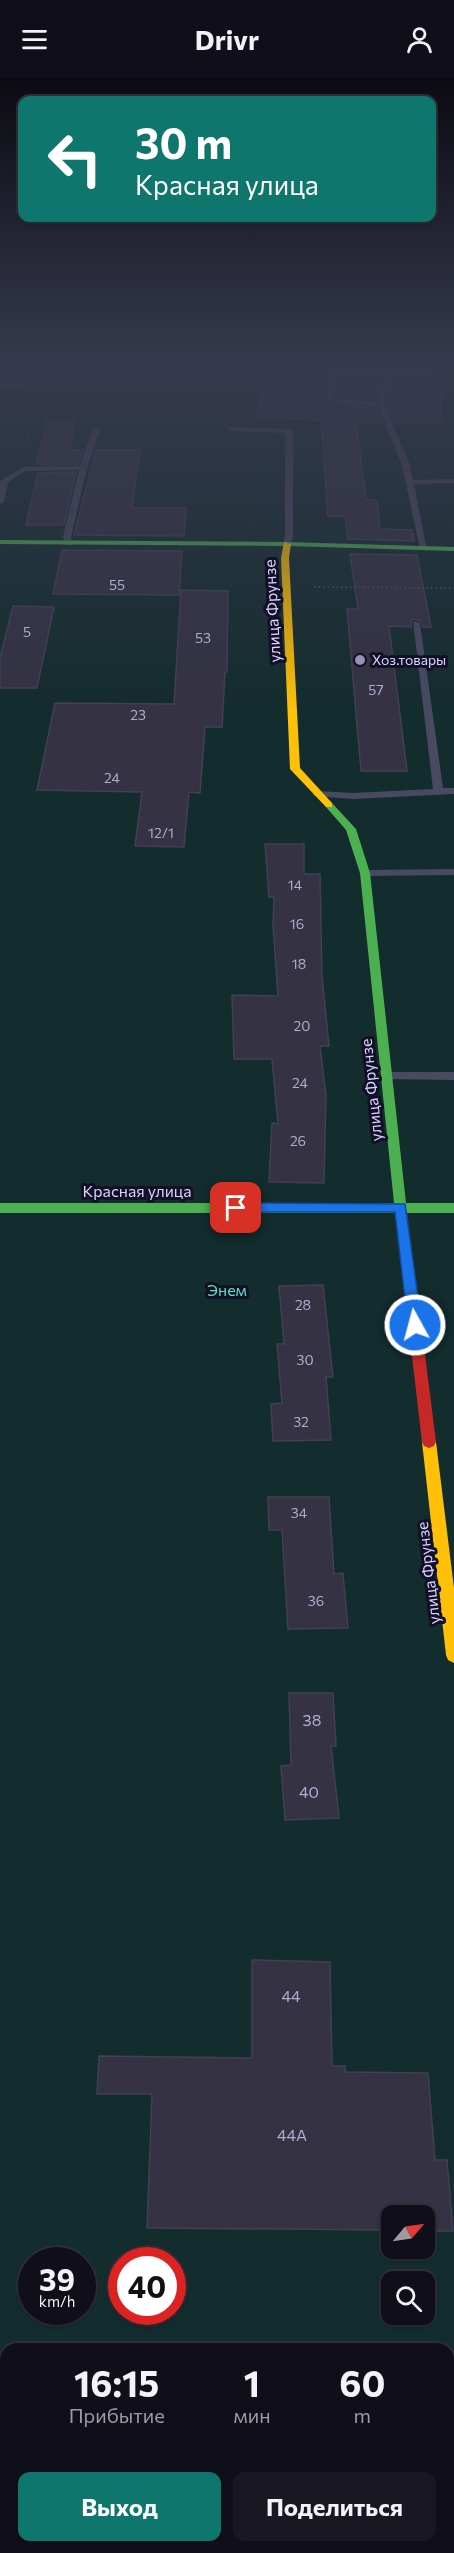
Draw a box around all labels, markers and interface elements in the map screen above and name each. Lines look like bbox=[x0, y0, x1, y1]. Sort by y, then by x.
icon: menu bbox=[18, 23, 51, 56]
text: Drivr bbox=[195, 23, 259, 56]
icon: person bbox=[403, 23, 436, 56]
text: 30 m bbox=[135, 116, 232, 168]
icon: left bbox=[36, 120, 114, 198]
text: Красная улица bbox=[135, 168, 319, 201]
street label: улица Фрунзе bbox=[259, 559, 284, 663]
house number: 55 bbox=[109, 576, 125, 593]
house number: 5 bbox=[23, 623, 31, 640]
house number: 53 bbox=[195, 629, 211, 646]
place label: Хоз.товары bbox=[372, 651, 446, 668]
marker: Хоз.товары bbox=[353, 653, 367, 667]
house number: 57 bbox=[368, 681, 384, 698]
house number: 23 bbox=[130, 706, 146, 723]
house number: 24 bbox=[104, 769, 121, 786]
house number: 12/1 bbox=[148, 824, 174, 841]
house number: 14 bbox=[288, 876, 303, 893]
house number: 16 bbox=[290, 915, 304, 932]
house number: 18 bbox=[292, 955, 306, 972]
house number: 20 bbox=[294, 1017, 310, 1034]
street label: улица Фрунзе bbox=[356, 1038, 385, 1142]
house number: 24 bbox=[292, 1074, 309, 1091]
house number: 26 bbox=[290, 1132, 306, 1149]
street label: Красная улица bbox=[83, 1181, 191, 1200]
pin bbox=[210, 1182, 261, 1233]
icon: arrive bbox=[219, 1191, 252, 1224]
park label: Энем bbox=[207, 1280, 247, 1299]
position arrow bbox=[383, 1293, 447, 1357]
house number: 28 bbox=[295, 1296, 311, 1313]
house number: 30 bbox=[296, 1351, 314, 1368]
house number: 32 bbox=[293, 1413, 309, 1430]
house number: 34 bbox=[291, 1504, 308, 1521]
street label: улица Фрунзе bbox=[412, 1521, 443, 1625]
house number: 36 bbox=[308, 1592, 324, 1609]
house number: 38 bbox=[303, 1710, 321, 1729]
house number: 40 bbox=[299, 1782, 319, 1801]
house number: 44 bbox=[281, 1986, 301, 2005]
house number: 44А bbox=[277, 2125, 307, 2144]
north arrow bbox=[381, 2205, 435, 2259]
map controls bbox=[381, 2205, 435, 2325]
speed limit sign: 40 bbox=[108, 2247, 186, 2325]
text: 39 bbox=[39, 2260, 75, 2297]
button: search bbox=[381, 2271, 435, 2325]
text: km/h bbox=[39, 2292, 75, 2310]
text: 16:15 bbox=[74, 2360, 159, 2404]
text: 1 bbox=[244, 2360, 260, 2404]
text: 60 bbox=[339, 2360, 385, 2404]
text: Прибытие bbox=[69, 2403, 165, 2427]
text: мин bbox=[233, 2403, 271, 2427]
text: m bbox=[354, 2403, 371, 2427]
button: Выход bbox=[18, 2472, 221, 2541]
button: Поделиться bbox=[233, 2472, 436, 2541]

